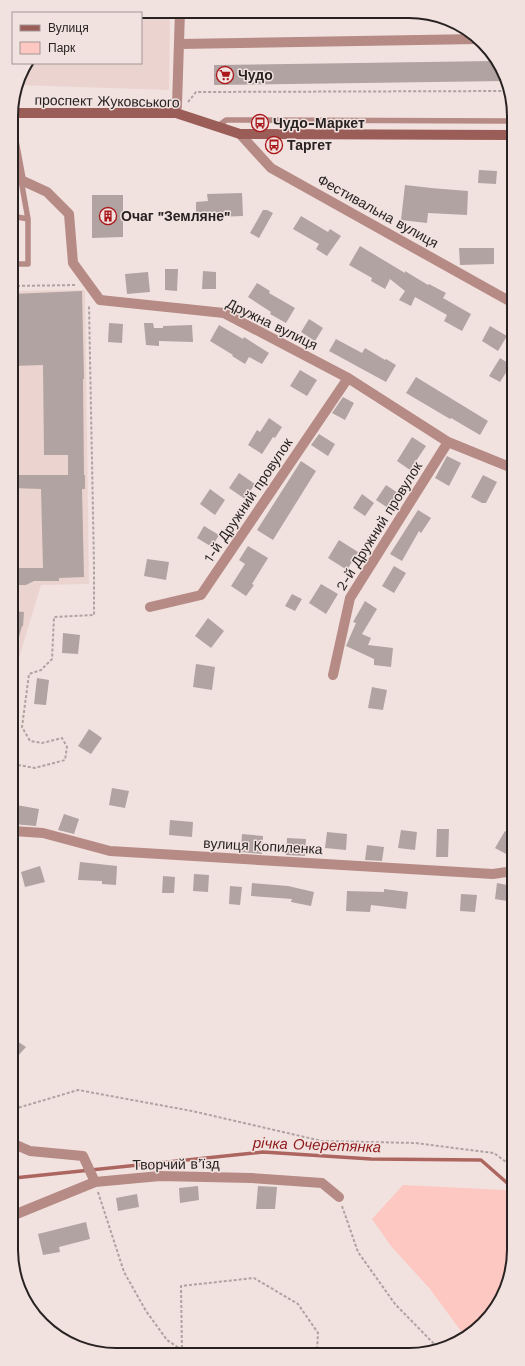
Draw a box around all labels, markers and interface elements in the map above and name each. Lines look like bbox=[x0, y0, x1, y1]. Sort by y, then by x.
legend bbox=[12, 12, 142, 64]
text: Вулиця bbox=[48, 21, 89, 35]
text: Парк bbox=[48, 41, 76, 55]
supermarket icon: Чудо bbox=[215, 65, 235, 85]
place label: Чудо bbox=[238, 67, 273, 83]
street label: проспект Жуковського bbox=[34, 92, 180, 110]
bus stop icon: Чудо-Маркет bbox=[250, 113, 270, 133]
place label: Чудо-Маркет bbox=[273, 115, 365, 131]
bus stop icon: Таргет bbox=[264, 135, 284, 155]
place label: Таргет bbox=[287, 137, 332, 153]
street label: Фестивальна вулиця bbox=[315, 171, 441, 251]
building icon: Очаг "Земляне" bbox=[98, 206, 118, 226]
place label: Очаг "Земляне" bbox=[121, 208, 230, 224]
street label: Дружна вулиця bbox=[224, 295, 320, 353]
street label: 1-й Дружний провулок bbox=[200, 434, 296, 565]
street label: 2-й Дружний провулок bbox=[333, 458, 426, 593]
street label: вулиця Копиленка bbox=[203, 835, 323, 857]
water label: річка Очеретянка bbox=[252, 1134, 381, 1156]
street label: Творчий в’їзд bbox=[132, 1155, 220, 1173]

